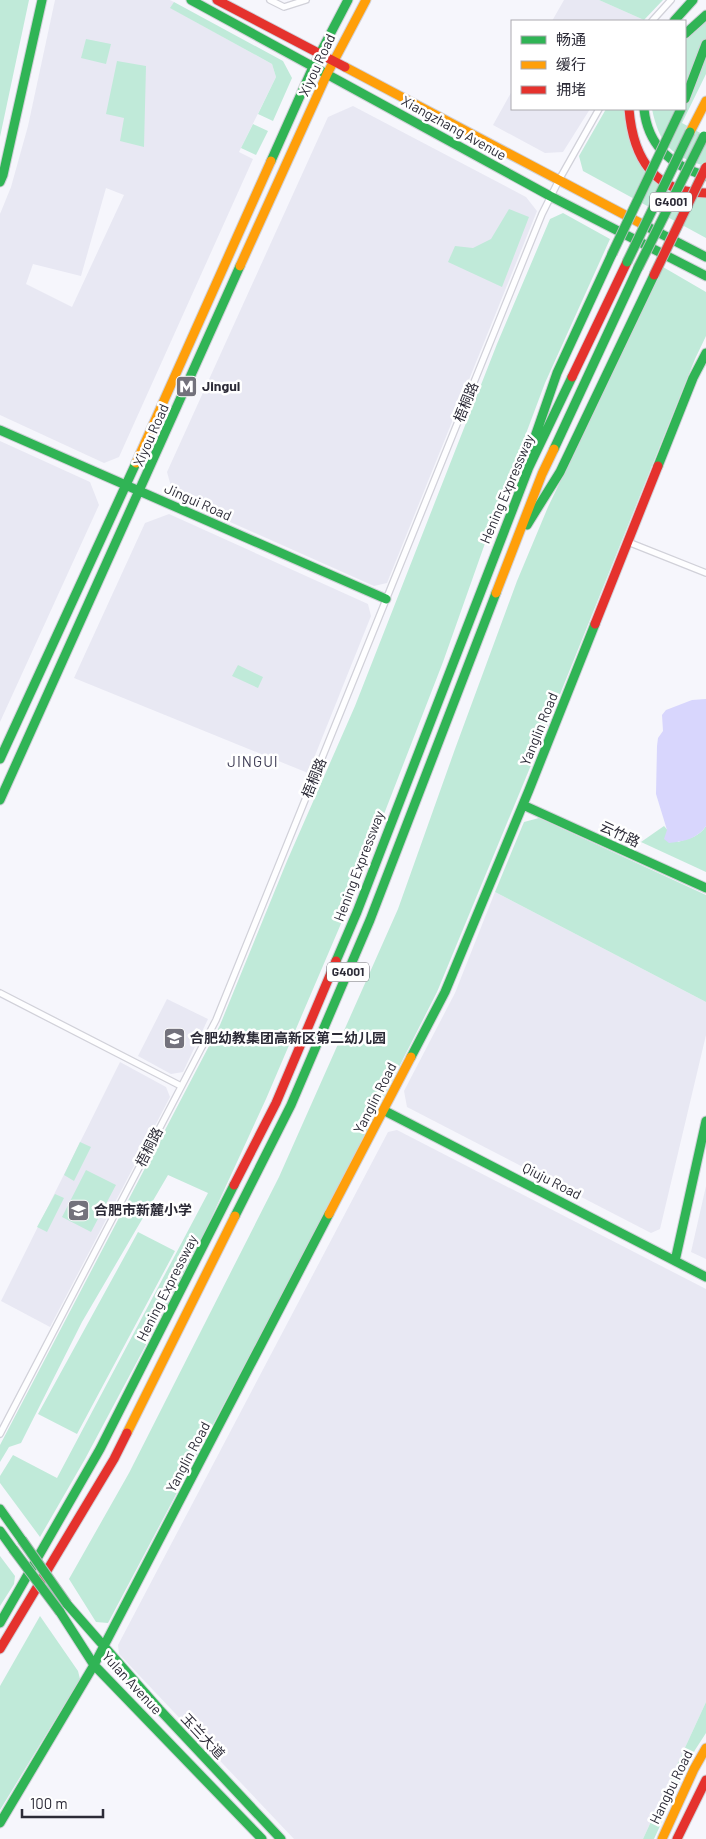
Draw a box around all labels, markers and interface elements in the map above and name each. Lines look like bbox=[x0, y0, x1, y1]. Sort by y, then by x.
legend bbox=[511, 20, 686, 110]
text: 畅通 bbox=[556, 30, 586, 48]
street label: Xiyou Road bbox=[295, 31, 338, 99]
text: 缓行 bbox=[556, 55, 586, 73]
text: 拥堵 bbox=[556, 80, 586, 98]
street label: Xiangzhang Avenue bbox=[399, 92, 510, 163]
road number: G4001 bbox=[650, 192, 692, 212]
metro station icon: Jingui bbox=[174, 374, 198, 398]
place label: Jingui bbox=[202, 377, 240, 394]
street label: 梧桐路 bbox=[450, 379, 481, 424]
street label: Xiyou Road bbox=[129, 401, 172, 469]
street label: Hening Expressway bbox=[476, 431, 537, 546]
street label: Jingui Road bbox=[162, 479, 234, 524]
street label: Yanglin Road bbox=[516, 690, 561, 768]
district label: JINGUI bbox=[227, 752, 279, 770]
street label: 梧桐路 bbox=[298, 755, 329, 800]
street label: Hening Expressway bbox=[330, 808, 388, 924]
street label: 云竹路 bbox=[598, 817, 643, 850]
road number: G4001 bbox=[327, 962, 369, 982]
school or university icon: 合肥幼教集团高新区第二幼儿园 bbox=[162, 1026, 186, 1050]
place label: 合肥幼教集团高新区第二幼儿园 bbox=[190, 1029, 386, 1046]
street label: Yanglin Road bbox=[349, 1059, 400, 1136]
street label: 梧桐路 bbox=[131, 1124, 166, 1169]
street label: Qiuju Road bbox=[520, 1158, 585, 1203]
school or university icon: 合肥市新麓小学 bbox=[66, 1198, 90, 1222]
place label: 合肥市新麓小学 bbox=[94, 1201, 192, 1218]
street label: Hening Expressway bbox=[132, 1231, 201, 1344]
street label: Yanglin Road bbox=[162, 1419, 213, 1495]
street label: Yulan Avenue bbox=[99, 1648, 166, 1718]
street label: 玉兰大道 bbox=[178, 1709, 229, 1762]
street label: Hangbu Road bbox=[645, 1747, 696, 1827]
scale bar bbox=[22, 1786, 104, 1818]
text: 100 m bbox=[30, 1794, 68, 1812]

